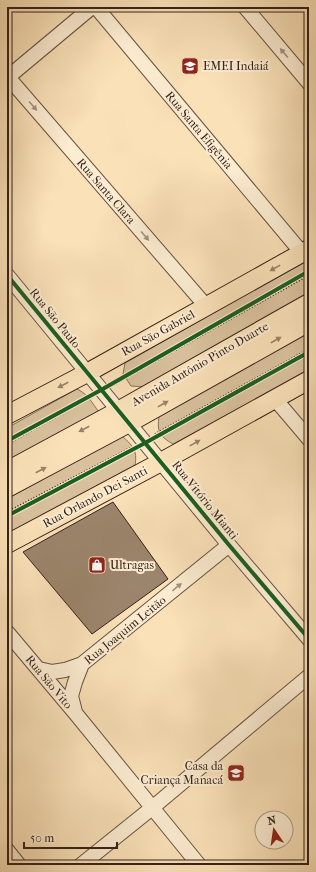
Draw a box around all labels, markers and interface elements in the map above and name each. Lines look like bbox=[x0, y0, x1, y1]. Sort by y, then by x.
one-way arrow bbox=[279, 48, 288, 58]
school or university icon: EMEI Indaiá bbox=[180, 56, 200, 76]
place label: EMEI Indaiá bbox=[203, 59, 269, 73]
street label: Rua Santa Efigênia bbox=[163, 88, 236, 172]
one-way arrow bbox=[28, 101, 37, 111]
street label: Rua Santa Clara bbox=[74, 155, 138, 227]
one-way arrow bbox=[141, 231, 150, 241]
one-way arrow bbox=[269, 265, 281, 271]
street label: Rua São Paulo bbox=[27, 285, 83, 351]
street label: Rua São Gabriel bbox=[119, 307, 198, 359]
street label: Avenida Antônio Pinto Duarte bbox=[128, 319, 271, 410]
one-way arrow bbox=[270, 337, 282, 344]
one-way arrow bbox=[58, 382, 69, 389]
one-way arrow bbox=[157, 401, 169, 408]
one-way arrow bbox=[78, 426, 90, 433]
one-way arrow bbox=[189, 440, 201, 446]
street label: Rua Vitório Mianti bbox=[169, 458, 241, 542]
street label: Rua Orlando Dei Santi bbox=[40, 463, 150, 531]
one-way arrow bbox=[36, 467, 47, 473]
shop icon: Ultragas bbox=[87, 555, 107, 575]
place label: Ultragas bbox=[110, 558, 154, 572]
one-way arrow bbox=[172, 583, 183, 591]
street label: Rua Joaquim Leitão bbox=[81, 593, 169, 667]
street label: Rua São Vito bbox=[23, 652, 75, 712]
place label: Casa da Criança Manacá bbox=[141, 759, 223, 788]
school or university icon: Casa da Criança Manacá bbox=[226, 763, 246, 783]
north arrow bbox=[254, 810, 294, 850]
text: N bbox=[266, 813, 278, 828]
scale bar bbox=[24, 824, 117, 850]
text: 50 m bbox=[30, 831, 54, 845]

